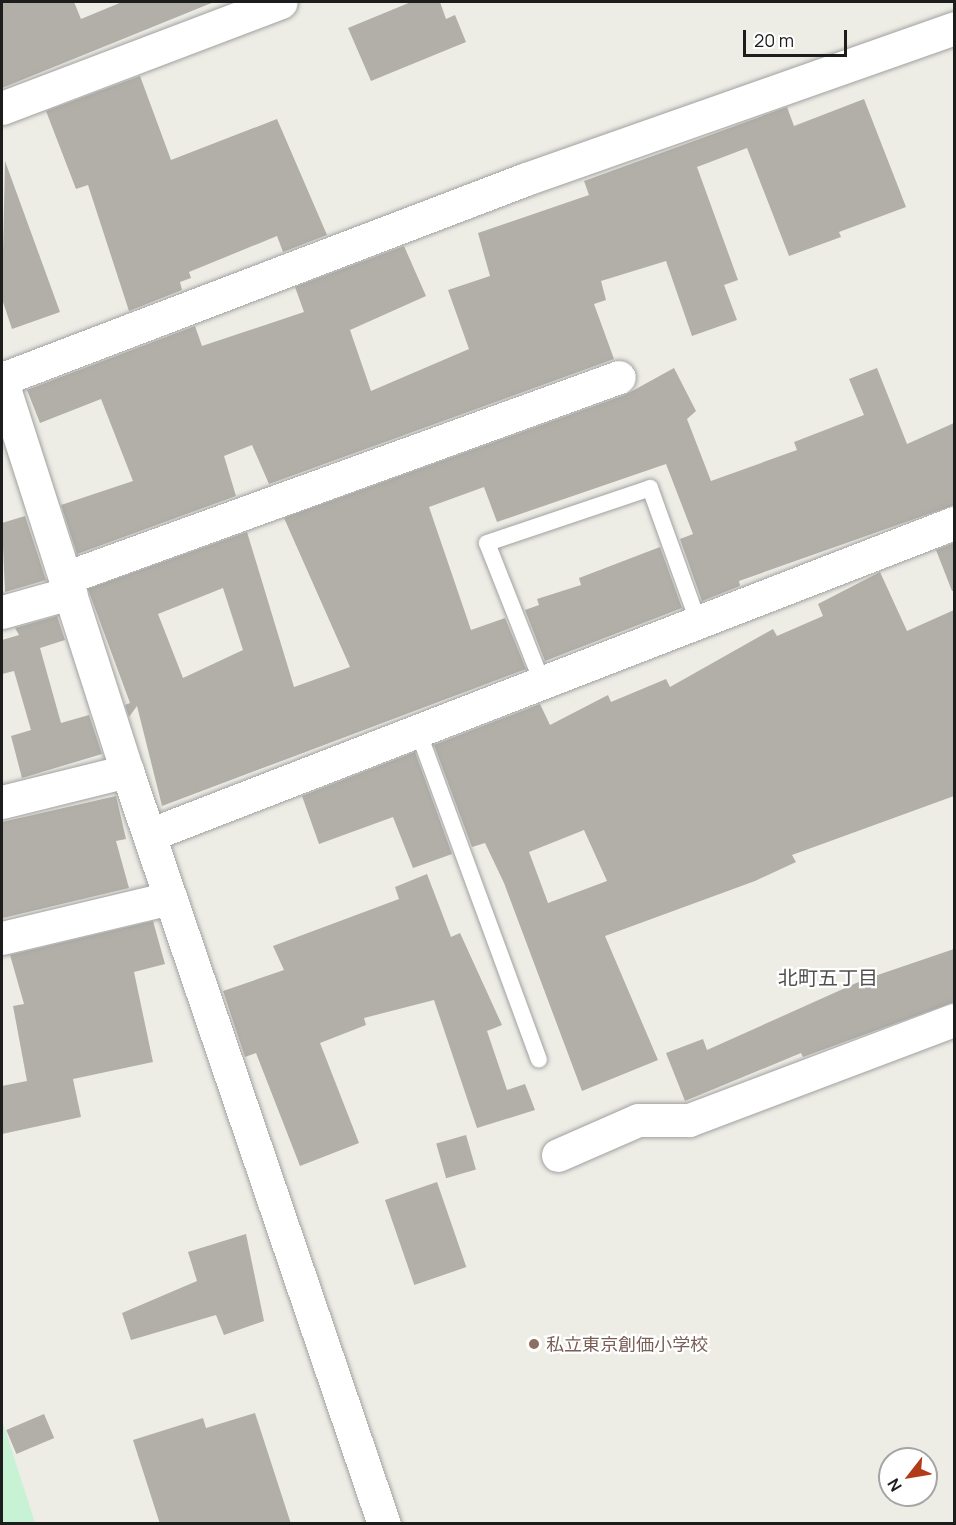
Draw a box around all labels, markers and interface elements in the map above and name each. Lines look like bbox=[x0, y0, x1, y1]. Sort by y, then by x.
scale bar bbox=[746, 18, 850, 56]
text: 20 m bbox=[754, 28, 794, 52]
district label: 北町五丁目 bbox=[778, 965, 878, 989]
place label: 私立東京創価小学校 bbox=[546, 1333, 708, 1355]
marker: 私立東京創価小学校 bbox=[527, 1337, 541, 1351]
north arrow bbox=[878, 1447, 938, 1507]
text: N bbox=[882, 1475, 907, 1496]

